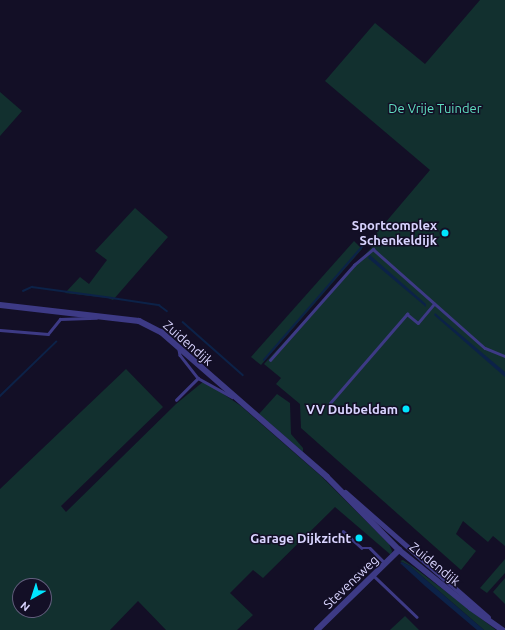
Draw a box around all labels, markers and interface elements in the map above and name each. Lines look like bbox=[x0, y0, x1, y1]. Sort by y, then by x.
park label: De Vrije Tuinder bbox=[388, 100, 482, 116]
place label: Sportcomplex Schenkeldijk bbox=[352, 218, 437, 249]
marker: Sportcomplex Schenkeldijk bbox=[440, 228, 450, 238]
street label: Zuidendijk bbox=[160, 317, 216, 369]
place label: VV Dubbeldam bbox=[306, 401, 398, 417]
marker: VV Dubbeldam bbox=[401, 404, 411, 414]
place label: Garage Dijkzicht bbox=[250, 530, 351, 546]
marker: Garage Dijkzicht bbox=[354, 533, 364, 543]
street label: Zuidendijk bbox=[407, 539, 463, 589]
street label: Stevensweg bbox=[320, 552, 382, 612]
north arrow bbox=[12, 578, 52, 618]
text: N bbox=[18, 599, 32, 614]

